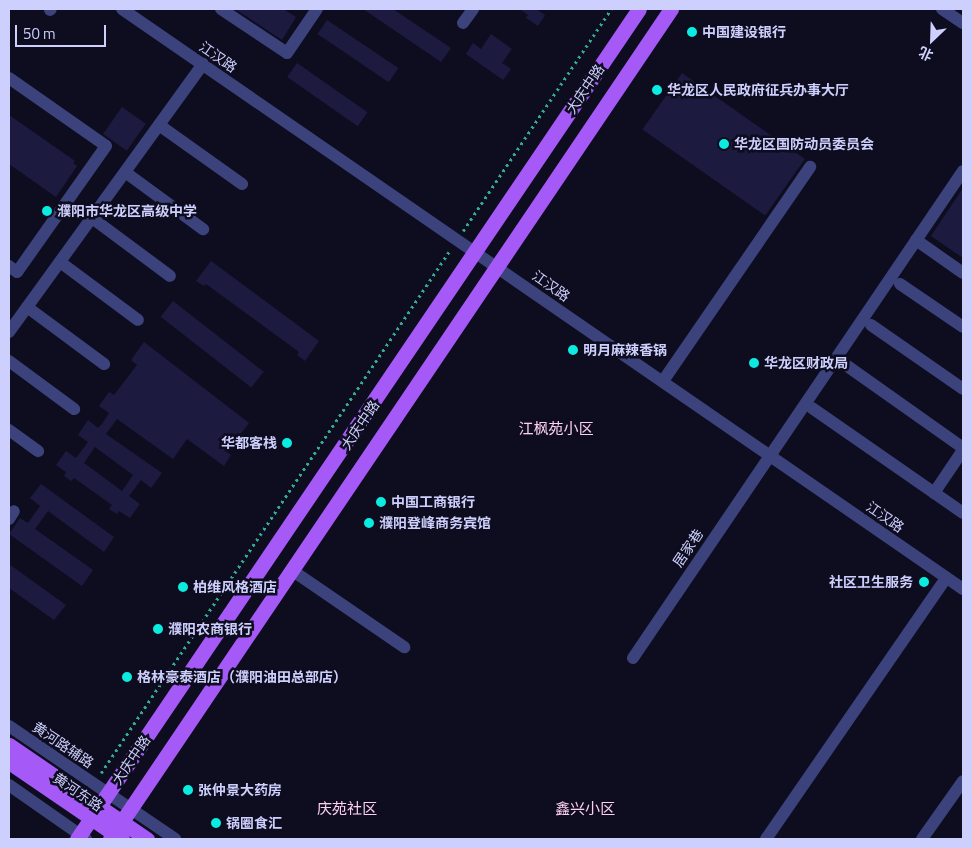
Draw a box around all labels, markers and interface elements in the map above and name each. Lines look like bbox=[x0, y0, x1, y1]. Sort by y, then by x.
scale bar bbox=[18, 15, 109, 47]
north arrow bbox=[907, 15, 957, 65]
text: 50 m bbox=[23, 22, 56, 45]
place label: 中国建设银行 bbox=[702, 24, 786, 40]
marker: 中国建设银行 bbox=[686, 26, 698, 38]
street label: 江汉路 bbox=[196, 38, 240, 76]
text: 北 bbox=[915, 42, 936, 67]
street label: 大庆中路 bbox=[562, 61, 608, 117]
place label: 华龙区人民政府征兵办事大厅 bbox=[667, 82, 849, 98]
marker: 华龙区人民政府征兵办事大厅 bbox=[651, 84, 663, 96]
place label: 华龙区国防动员委员会 bbox=[734, 136, 874, 152]
marker: 华龙区国防动员委员会 bbox=[718, 138, 730, 150]
place label: 濮阳市华龙区高级中学 bbox=[57, 203, 197, 219]
marker: 濮阳市华龙区高级中学 bbox=[41, 205, 53, 217]
street label: 江汉路 bbox=[529, 267, 573, 305]
place label: 明月麻辣香锅 bbox=[583, 342, 667, 358]
marker: 明月麻辣香锅 bbox=[567, 344, 579, 356]
place label: 华龙区财政局 bbox=[764, 355, 848, 371]
marker: 华龙区财政局 bbox=[748, 357, 760, 369]
street label: 大庆中路 bbox=[337, 397, 383, 453]
district label: 江枫苑小区 bbox=[519, 420, 593, 438]
place label: 华都客栈 bbox=[221, 435, 277, 451]
marker: 华都客栈 bbox=[281, 437, 293, 449]
place label: 中国工商银行 bbox=[391, 494, 475, 510]
marker: 中国工商银行 bbox=[375, 496, 387, 508]
street label: 江汉路 bbox=[863, 498, 907, 536]
place label: 濮阳登峰商务宾馆 bbox=[379, 515, 491, 531]
marker: 濮阳登峰商务宾馆 bbox=[363, 517, 375, 529]
street label: 居家巷 bbox=[669, 526, 707, 570]
place label: 社区卫生服务 bbox=[829, 574, 913, 590]
marker: 社区卫生服务 bbox=[917, 575, 931, 589]
place label: 柏维风格酒店 bbox=[193, 579, 277, 595]
marker: 柏维风格酒店 bbox=[177, 581, 189, 593]
place label: 濮阳农商银行 bbox=[168, 621, 252, 637]
marker: 濮阳农商银行 bbox=[152, 623, 164, 635]
place label: 格林豪泰酒店（濮阳油田总部店） bbox=[137, 669, 347, 685]
marker: 格林豪泰酒店（濮阳油田总部店） bbox=[121, 671, 133, 683]
street label: 黄河路辅路 bbox=[29, 718, 97, 772]
street label: 大庆中路 bbox=[108, 732, 154, 788]
street label: 黄河东路 bbox=[50, 769, 106, 815]
place label: 张仲景大药房 bbox=[198, 782, 282, 798]
marker: 张仲景大药房 bbox=[182, 784, 194, 796]
district label: 庆苑社区 bbox=[317, 800, 377, 818]
district label: 鑫兴小区 bbox=[555, 800, 615, 818]
place label: 锅圈食汇 bbox=[226, 815, 282, 831]
marker: 锅圈食汇 bbox=[210, 817, 222, 829]

